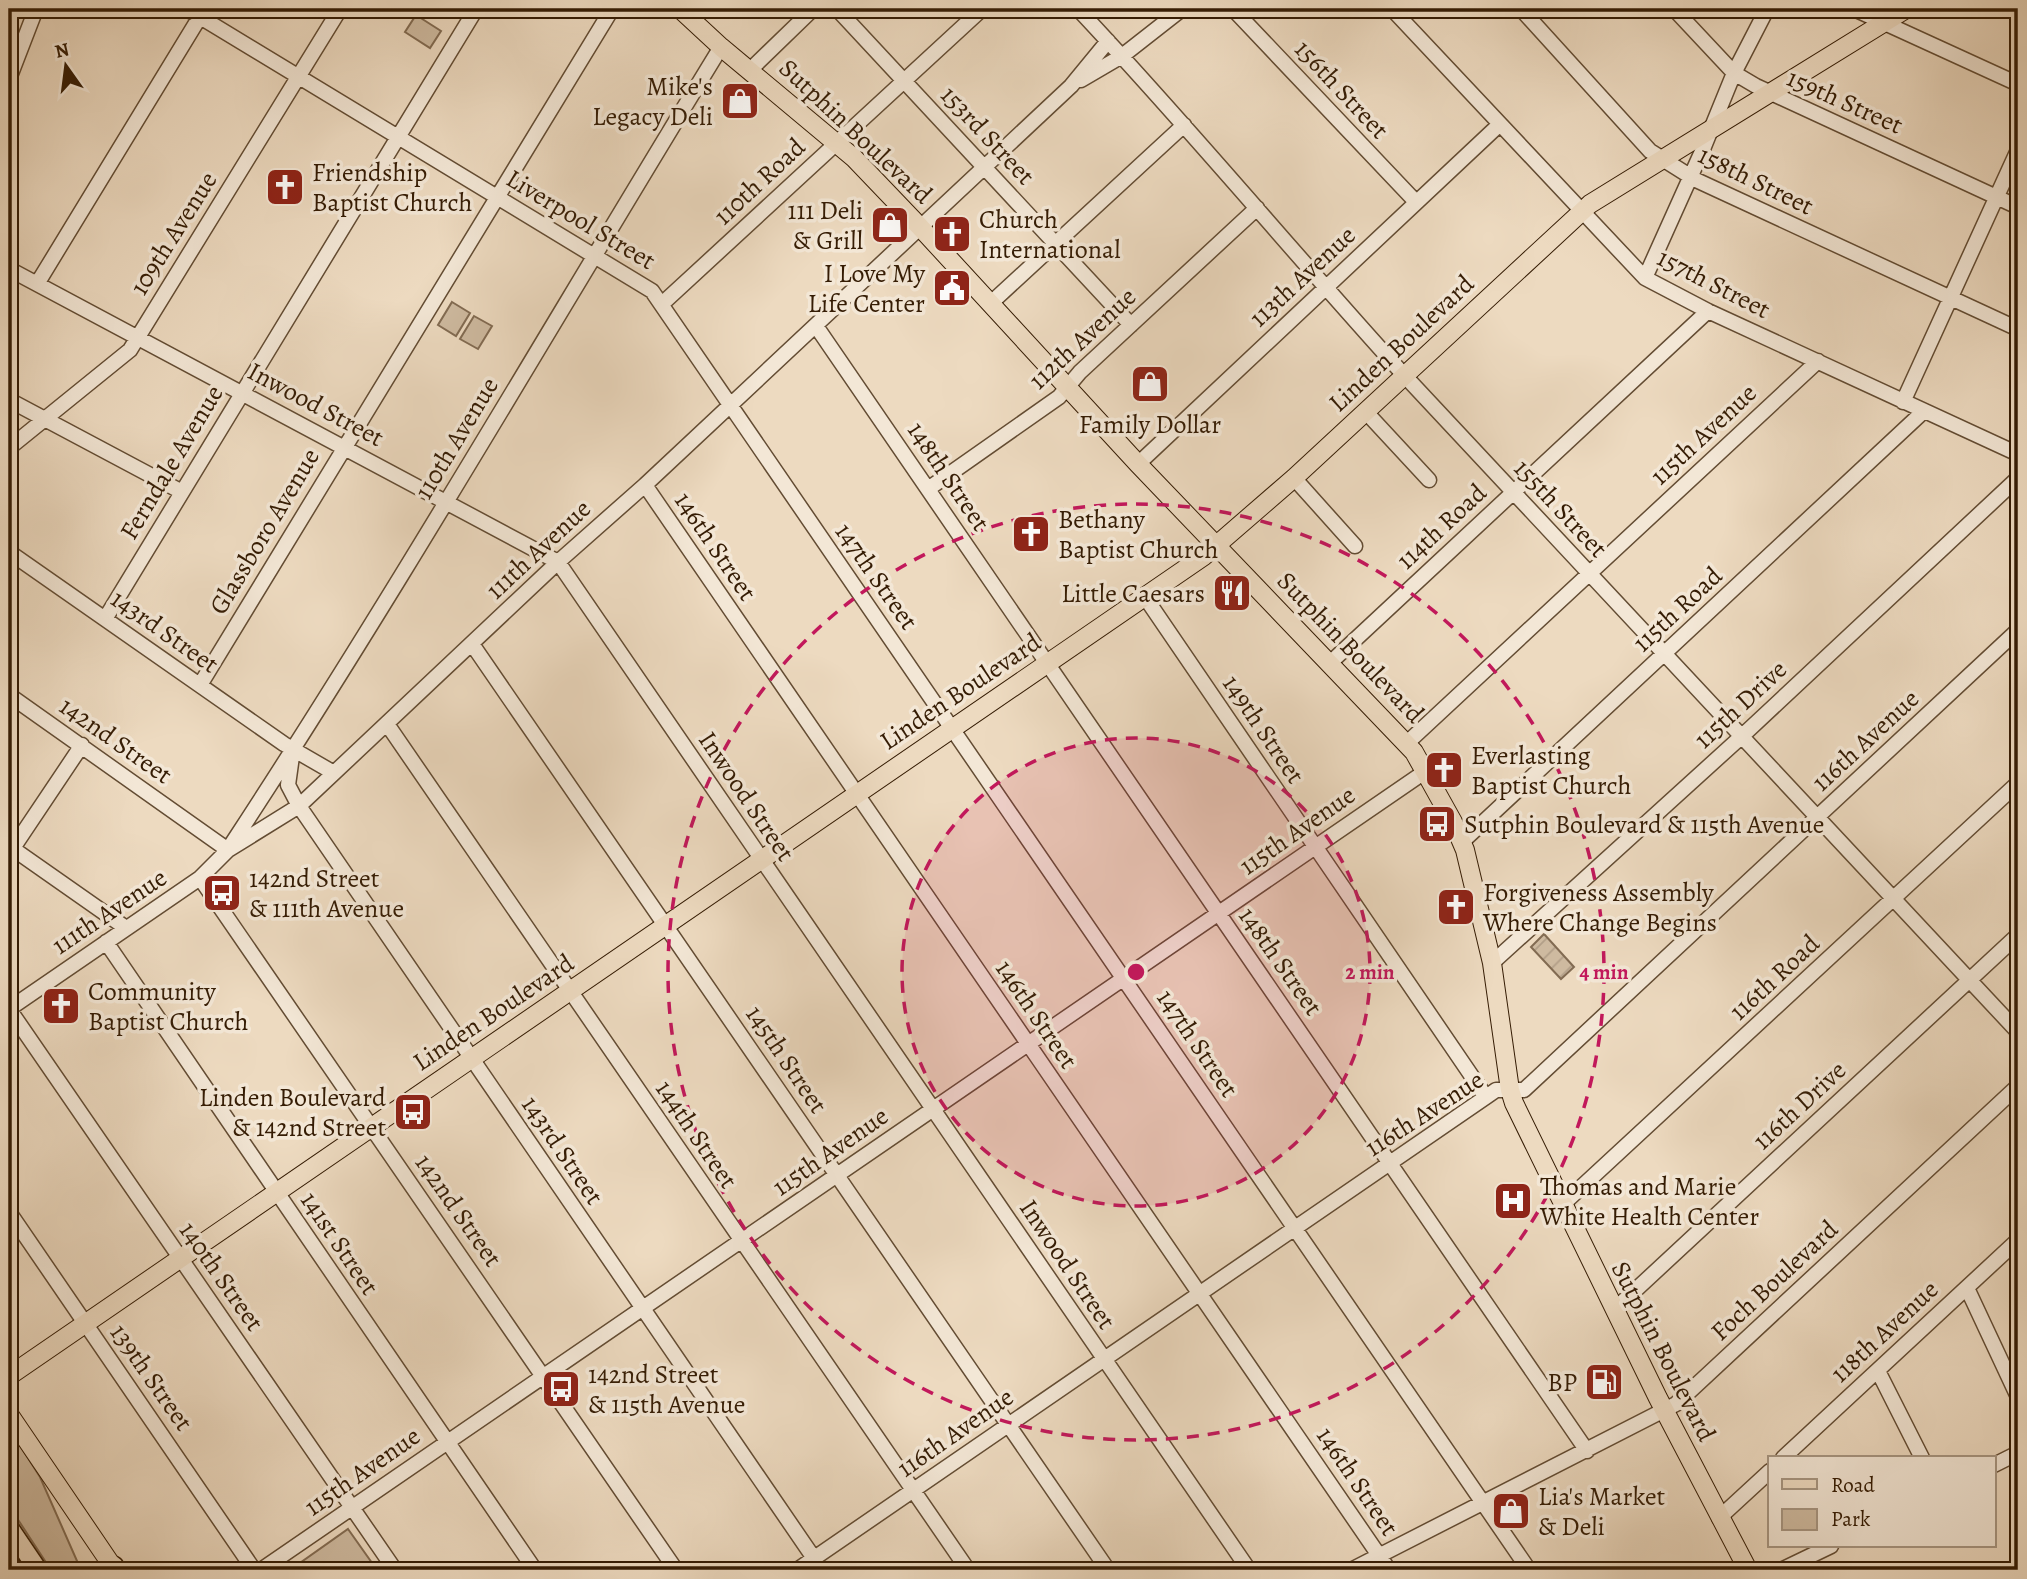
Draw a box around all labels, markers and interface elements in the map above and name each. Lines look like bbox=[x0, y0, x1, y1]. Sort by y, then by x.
north arrow bbox=[32, 32, 102, 102]
street label: 156th Street bbox=[1287, 32, 1397, 147]
text: N bbox=[52, 36, 72, 65]
street label: Sutphin Boulevard bbox=[771, 51, 940, 212]
street label: 159th Street bbox=[1781, 60, 1909, 143]
place label: Mike's Legacy Deli bbox=[592, 69, 713, 134]
street label: 153rd Street bbox=[933, 78, 1043, 193]
shop icon: Mike's Legacy Deli bbox=[719, 80, 761, 122]
street label: 110th Road bbox=[706, 130, 813, 233]
street label: 158th Street bbox=[1692, 137, 1820, 224]
place label: Friendship Baptist Church bbox=[312, 155, 472, 220]
street label: Liverpool Street bbox=[500, 161, 662, 278]
street label: 109th Avenue bbox=[122, 165, 225, 302]
church icon: Friendship Baptist Church bbox=[264, 166, 306, 208]
place label: 111 Deli & Grill bbox=[788, 193, 863, 258]
place label: Church International bbox=[979, 202, 1121, 267]
shop icon: 111 Deli & Grill bbox=[869, 204, 911, 246]
church icon: Church International bbox=[931, 213, 973, 255]
street label: 113th Avenue bbox=[1242, 218, 1363, 335]
street label: 157th Street bbox=[1651, 240, 1777, 327]
place label: I Love My Life Center bbox=[808, 256, 925, 321]
public building icon: I Love My Life Center bbox=[931, 267, 973, 309]
street label: Linden Boulevard bbox=[1321, 267, 1482, 420]
street label: 112th Avenue bbox=[1021, 279, 1144, 397]
street label: Inwood Street bbox=[241, 354, 390, 455]
shop icon: Family Dollar bbox=[1129, 363, 1171, 405]
street label: 110th Avenue bbox=[406, 371, 507, 506]
street label: 115th Avenue bbox=[1642, 376, 1764, 493]
street label: Ferndale Avenue bbox=[111, 378, 231, 546]
place label: Family Dollar bbox=[1079, 407, 1221, 442]
street label: 148th Street bbox=[899, 415, 998, 538]
street label: Glassboro Avenue bbox=[201, 442, 328, 621]
street label: 155th Street bbox=[1506, 451, 1616, 565]
street label: 114th Road bbox=[1389, 476, 1494, 577]
street label: 146th Street bbox=[666, 485, 765, 608]
street label: 111th Avenue bbox=[478, 492, 598, 607]
place label: Bethany Baptist Church bbox=[1058, 502, 1218, 567]
church icon: Bethany Baptist Church bbox=[1010, 513, 1052, 555]
street label: 147th Street bbox=[827, 516, 926, 637]
street label: 115th Road bbox=[1625, 559, 1730, 660]
street label: Sutphin Boulevard bbox=[1269, 564, 1432, 731]
restaurant icon: Little Caesars bbox=[1211, 572, 1253, 614]
place label: Little Caesars bbox=[1061, 576, 1205, 611]
street label: 143rd Street bbox=[104, 581, 226, 682]
street label: Linden Boulevard bbox=[873, 625, 1048, 758]
street label: 115th Drive bbox=[1686, 652, 1794, 756]
street label: 149th Street bbox=[1214, 668, 1313, 791]
street label: 116th Avenue bbox=[1804, 682, 1927, 799]
street label: 142nd Street bbox=[52, 689, 179, 792]
street label: Inwood Street bbox=[690, 724, 803, 868]
place label: Everlasting Baptist Church bbox=[1471, 738, 1631, 803]
church icon: Everlasting Baptist Church bbox=[1423, 749, 1465, 791]
street label: 115th Avenue bbox=[1232, 778, 1362, 883]
bus stop icon: Sutphin Boulevard & 115th Avenue bbox=[1416, 803, 1458, 845]
place label: Sutphin Boulevard & 115th Avenue bbox=[1464, 807, 1824, 842]
street label: 111th Avenue bbox=[45, 860, 174, 963]
place label: 142nd Street & 111th Avenue bbox=[249, 861, 404, 926]
bus stop icon: 142nd Street & 111th Avenue bbox=[201, 872, 243, 914]
place label: Forgiveness Assembly Where Change Begins bbox=[1482, 875, 1717, 940]
church icon: Forgiveness Assembly Where Change Begins bbox=[1435, 886, 1477, 928]
street label: 148th Street bbox=[1230, 900, 1331, 1023]
street label: 116th Road bbox=[1722, 927, 1827, 1028]
street label: Linden Boulevard bbox=[406, 946, 581, 1079]
street label: 146th Street bbox=[987, 953, 1086, 1076]
text: 2 min bbox=[1345, 958, 1395, 986]
text: 4 min bbox=[1579, 958, 1629, 986]
centre of rings bbox=[1124, 960, 1148, 984]
place label: Community Baptist Church bbox=[88, 974, 248, 1039]
street label: 147th Street bbox=[1149, 982, 1247, 1104]
church icon: Community Baptist Church bbox=[40, 985, 82, 1027]
street label: 145th Street bbox=[738, 998, 836, 1121]
street label: 116th Drive bbox=[1745, 1053, 1854, 1158]
street label: 116th Avenue bbox=[1358, 1062, 1490, 1165]
street label: 144th Street bbox=[647, 1073, 746, 1196]
place label: Linden Boulevard & 142nd Street bbox=[199, 1080, 386, 1145]
street label: 143rd Street bbox=[513, 1089, 612, 1212]
bus stop icon: Linden Boulevard & 142nd Street bbox=[392, 1091, 434, 1133]
street label: 115th Avenue bbox=[765, 1099, 895, 1204]
street label: 142nd Street bbox=[407, 1147, 511, 1274]
place label: Thomas and Marie White Health Center bbox=[1539, 1169, 1759, 1234]
hospital icon: Thomas and Marie White Health Center bbox=[1492, 1180, 1534, 1222]
street label: 141st Street bbox=[292, 1185, 387, 1302]
street label: Inwood Street bbox=[1011, 1192, 1124, 1336]
street label: Foch Boulevard bbox=[1703, 1212, 1846, 1349]
street label: 140th Street bbox=[171, 1215, 272, 1338]
street label: Sutphin Boulevard bbox=[1603, 1255, 1724, 1447]
street label: 118th Avenue bbox=[1823, 1272, 1946, 1390]
street label: 139th Street bbox=[102, 1317, 201, 1438]
place label: 142nd Street & 115th Avenue bbox=[588, 1357, 745, 1422]
fuel station icon: BP bbox=[1583, 1361, 1625, 1403]
place label: BP bbox=[1547, 1365, 1577, 1400]
bus stop icon: 142nd Street & 115th Avenue bbox=[540, 1368, 582, 1410]
street label: 116th Avenue bbox=[890, 1379, 1021, 1485]
street label: 115th Avenue bbox=[297, 1419, 427, 1524]
street label: 146th Street bbox=[1308, 1420, 1407, 1543]
legend bbox=[1768, 1456, 1996, 1548]
text: Road bbox=[1831, 1471, 1875, 1499]
place label: Lia's Market & Deli bbox=[1538, 1479, 1666, 1544]
shop icon: Lia's Market & Deli bbox=[1490, 1490, 1532, 1532]
text: Park bbox=[1831, 1505, 1871, 1533]

